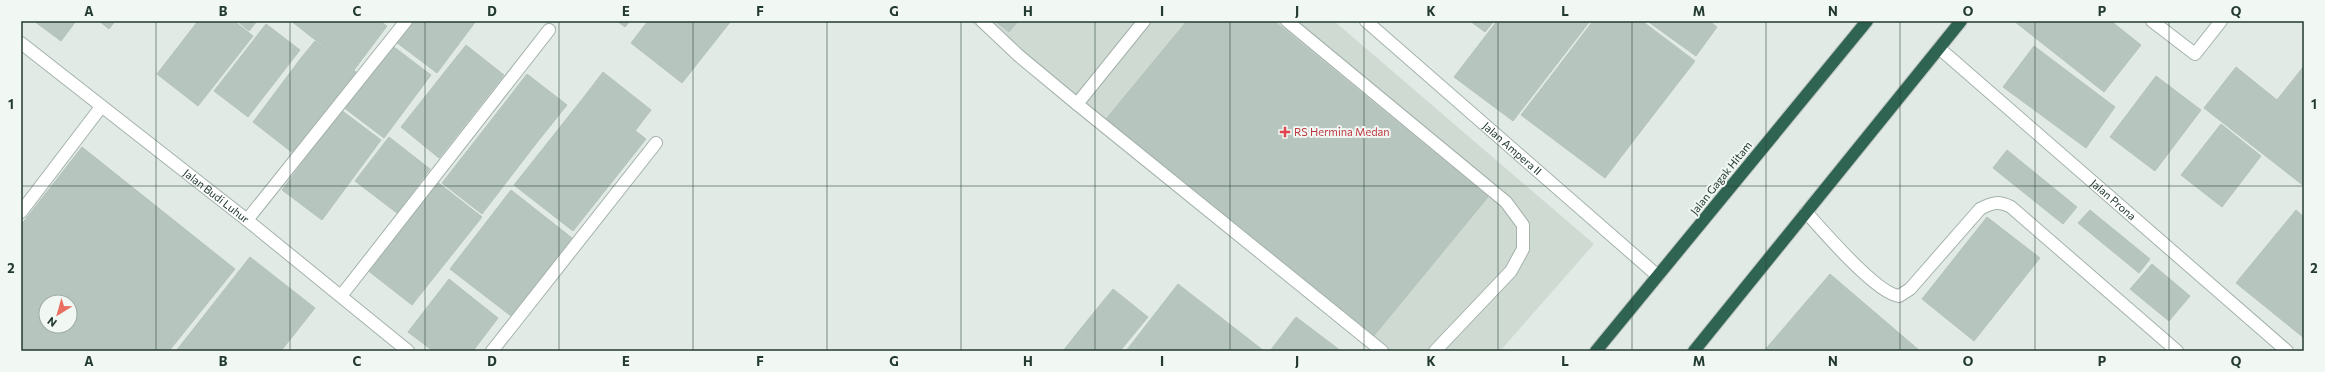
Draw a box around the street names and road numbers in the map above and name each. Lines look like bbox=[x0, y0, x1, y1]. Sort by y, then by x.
street label: Jalan Ampera II bbox=[1480, 119, 1545, 177]
street label: Jalan Gagak Hitam bbox=[1687, 138, 1755, 218]
street label: Jalan Budi Luhur bbox=[180, 166, 252, 226]
street label: Jalan Prona bbox=[2088, 176, 2139, 223]

